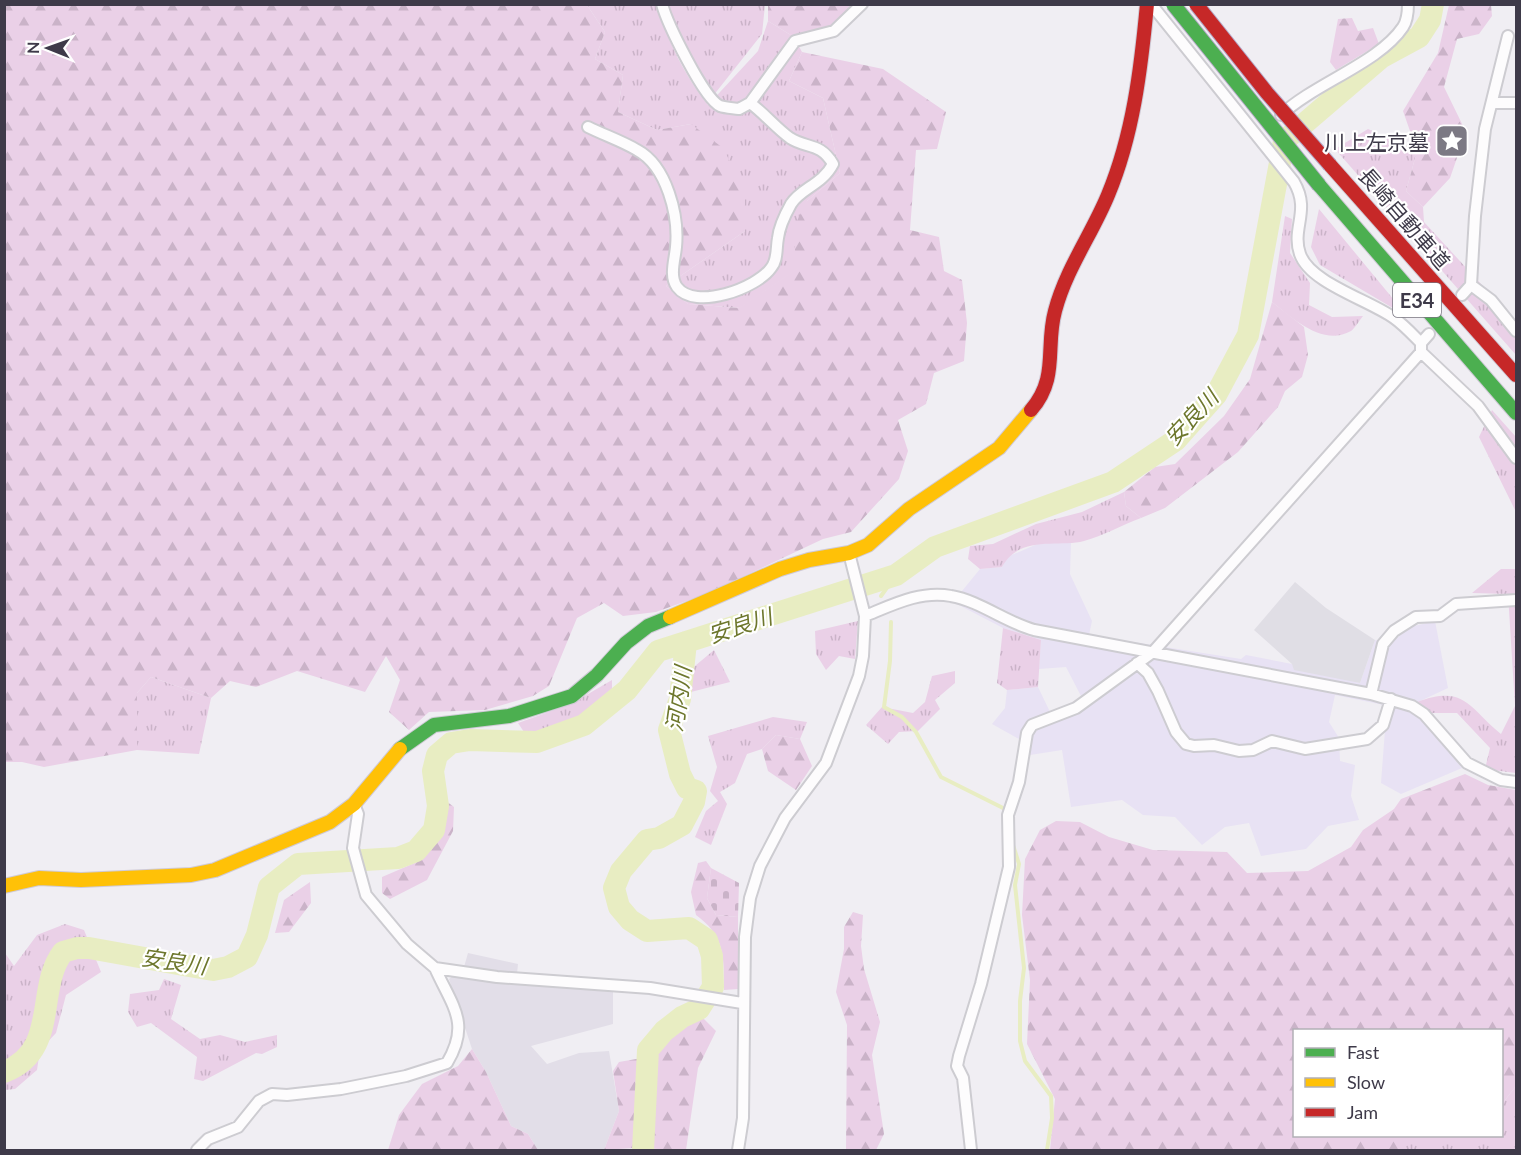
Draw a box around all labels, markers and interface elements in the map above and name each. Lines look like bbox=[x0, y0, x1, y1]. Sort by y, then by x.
north arrow bbox=[18, 18, 78, 78]
text: N bbox=[23, 41, 42, 54]
place icon: 川上左京墓 bbox=[1434, 123, 1470, 159]
place label: 川上左京墓 bbox=[1324, 129, 1429, 154]
street label: 長崎自動車道 bbox=[1354, 162, 1456, 274]
road number: E34 bbox=[1393, 283, 1441, 317]
water label: 安良川 bbox=[1159, 382, 1225, 450]
water label: 安良川 bbox=[704, 601, 777, 648]
water label: 河内川 bbox=[660, 662, 696, 734]
water label: 安良川 bbox=[139, 943, 211, 979]
legend bbox=[1293, 1029, 1503, 1137]
text: Fast bbox=[1347, 1041, 1380, 1063]
text: Slow bbox=[1347, 1071, 1385, 1093]
text: Jam bbox=[1347, 1101, 1378, 1123]

